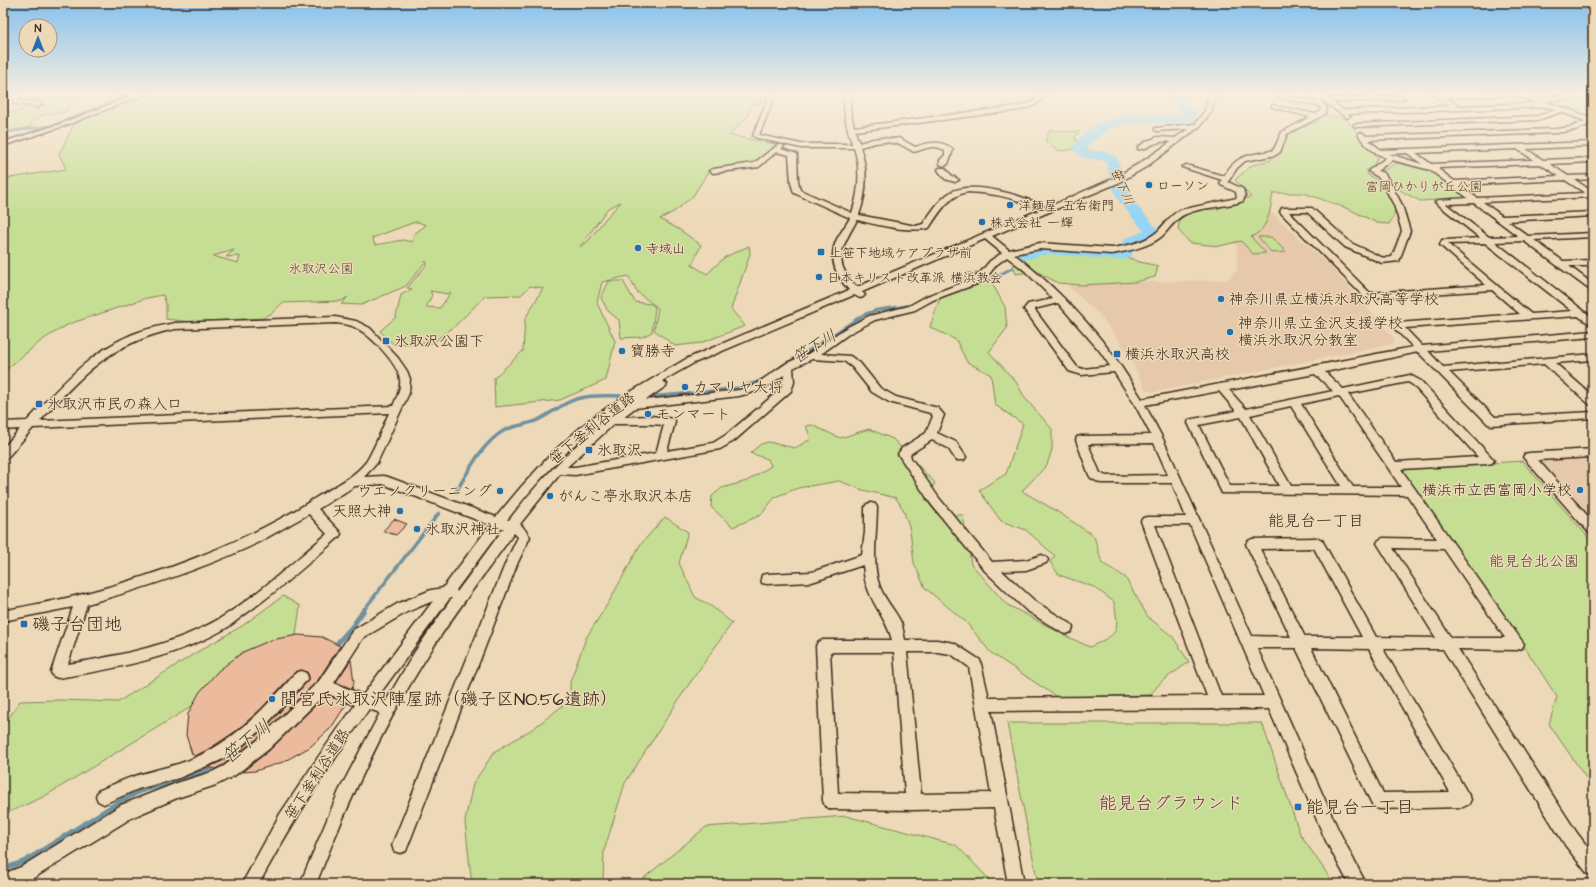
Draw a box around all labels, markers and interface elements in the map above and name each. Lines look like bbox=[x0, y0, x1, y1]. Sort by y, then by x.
north arrow bbox=[18, 18, 58, 58]
text: N bbox=[35, 21, 42, 36]
water label: 笹下川 bbox=[1106, 165, 1138, 208]
place label: ローソン bbox=[1157, 177, 1209, 195]
park label: 富岡ひかりが丘公園 bbox=[1365, 178, 1483, 196]
marker: ローソン bbox=[1144, 180, 1154, 190]
place label: 洋麺屋 五右衛門 bbox=[1018, 197, 1114, 215]
marker: 洋麺屋 五右衛門 bbox=[1005, 200, 1015, 210]
place label: 株式会社 一輝 bbox=[990, 214, 1073, 232]
marker: 株式会社 一輝 bbox=[977, 217, 987, 227]
place label: 寺域山 bbox=[646, 240, 685, 258]
marker: 寺域山 bbox=[633, 243, 643, 253]
place label: 上笹下地域ケアプラザ前 bbox=[829, 244, 972, 262]
marker: 上笹下地域ケアプラザ前 bbox=[816, 247, 826, 257]
park label: 氷取沢公園 bbox=[288, 260, 354, 278]
place label: 日本キリスト改革派 横浜教会 bbox=[827, 269, 1002, 287]
marker: 日本キリスト改革派 横浜教会 bbox=[814, 272, 824, 282]
place label: 神奈川県立横浜氷取沢高等学校 bbox=[1229, 289, 1439, 310]
marker: 神奈川県立横浜氷取沢高等学校 bbox=[1216, 294, 1226, 304]
place label: 神奈川県立金沢支援学校 横浜氷取沢分教室 bbox=[1238, 313, 1403, 351]
water label: 笹下川 bbox=[788, 325, 841, 369]
marker: 神奈川県立金沢支援学校 横浜氷取沢分教室 bbox=[1225, 327, 1235, 337]
place label: 氷取沢公園下 bbox=[394, 331, 484, 352]
marker: 氷取沢公園下 bbox=[381, 336, 391, 346]
place label: 寶勝寺 bbox=[630, 341, 675, 362]
place label: 横浜氷取沢高校 bbox=[1125, 344, 1230, 365]
marker: 寶勝寺 bbox=[617, 346, 627, 356]
marker: 横浜氷取沢高校 bbox=[1112, 349, 1122, 359]
place label: カマリヤ大将 bbox=[693, 377, 783, 398]
marker: カマリヤ大将 bbox=[680, 382, 690, 392]
street label: 笹下釜利谷道路 bbox=[545, 387, 640, 470]
place label: 氷取沢市民の森入口 bbox=[47, 394, 182, 415]
marker: 氷取沢市民の森入口 bbox=[34, 399, 44, 409]
place label: モンマート bbox=[656, 404, 731, 425]
marker: モンマート bbox=[643, 409, 653, 419]
place label: 氷取沢 bbox=[597, 440, 642, 461]
marker: 氷取沢 bbox=[584, 445, 594, 455]
place label: 横浜市立西富岡小学校 bbox=[1422, 480, 1572, 501]
place label: ウエノクリーニング bbox=[357, 481, 492, 502]
marker: 横浜市立西富岡小学校 bbox=[1575, 485, 1585, 495]
marker: ウエノクリーニング bbox=[495, 486, 505, 496]
place label: がんこ亭氷取沢本店 bbox=[558, 486, 693, 507]
marker: がんこ亭氷取沢本店 bbox=[545, 491, 555, 501]
place label: 天照大神 bbox=[332, 501, 392, 522]
marker: 天照大神 bbox=[395, 506, 405, 516]
district label: 能見台一丁目 bbox=[1268, 510, 1364, 532]
place label: 氷取沢神社 bbox=[425, 519, 500, 540]
marker: 氷取沢神社 bbox=[412, 524, 422, 534]
park label: 能見台北公園 bbox=[1489, 551, 1579, 572]
place label: 磯子台団地 bbox=[32, 612, 122, 637]
marker: 磯子台団地 bbox=[19, 619, 29, 629]
place label: 間宮氏氷取沢陣屋跡（磯子区NO.56遺跡） bbox=[280, 687, 618, 712]
marker: 間宮氏氷取沢陣屋跡（磯子区NO.56遺跡） bbox=[267, 694, 277, 704]
water label: 笹下川 bbox=[216, 714, 278, 771]
street label: 笹下釜利谷道路 bbox=[280, 725, 355, 824]
park label: 能見台グラウンド bbox=[1099, 791, 1243, 816]
place label: 能見台一丁目 bbox=[1306, 795, 1414, 820]
marker: 能見台一丁目 bbox=[1293, 802, 1303, 812]

